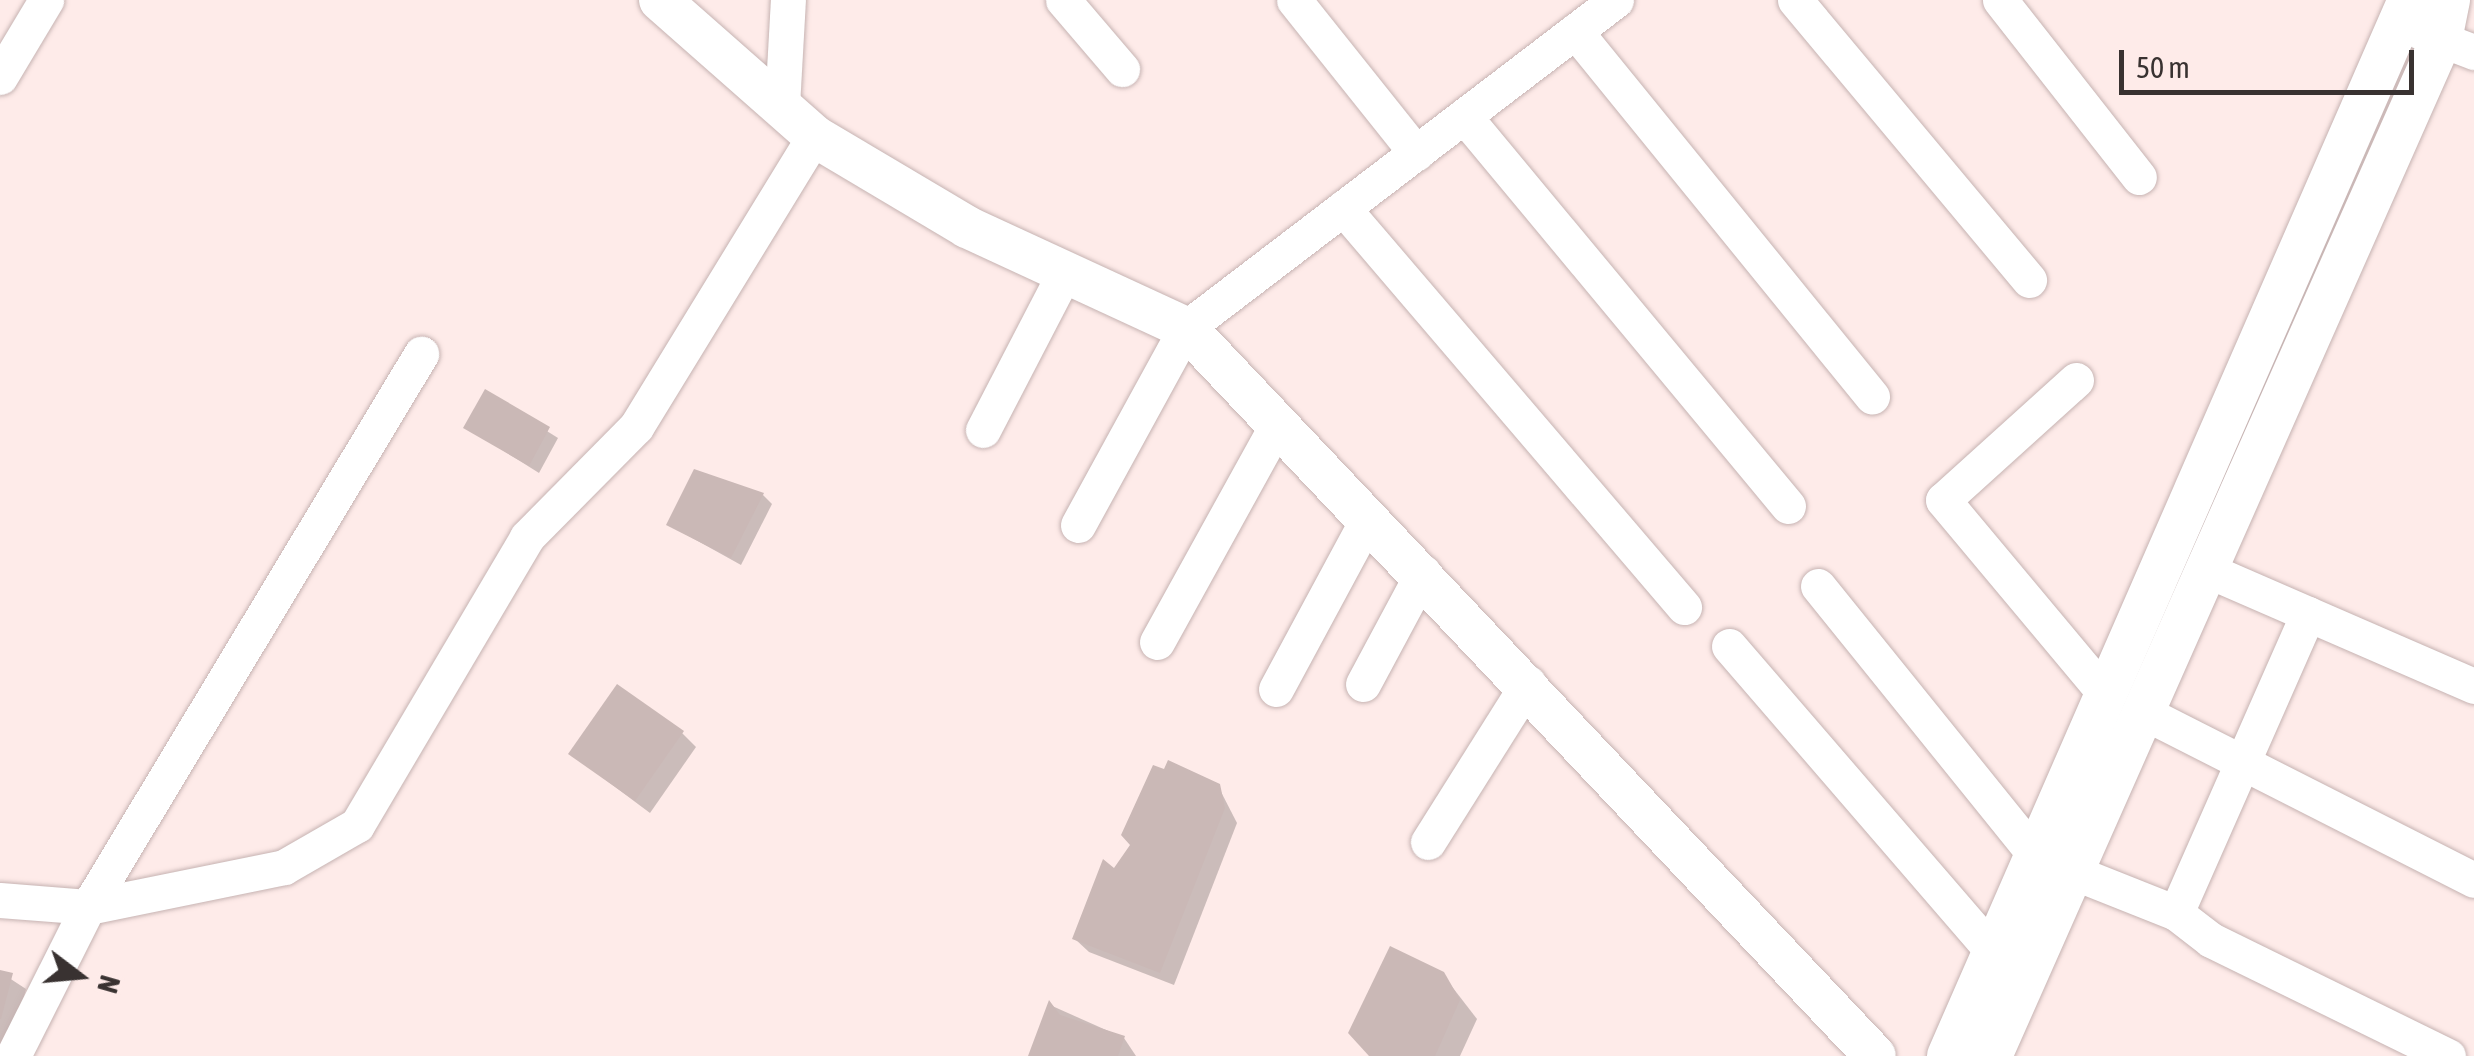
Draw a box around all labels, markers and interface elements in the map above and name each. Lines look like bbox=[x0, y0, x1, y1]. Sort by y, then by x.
scale bar bbox=[2124, 30, 2419, 92]
text: 50 m bbox=[2136, 50, 2190, 84]
north arrow bbox=[30, 926, 130, 1026]
text: N bbox=[91, 972, 126, 997]

